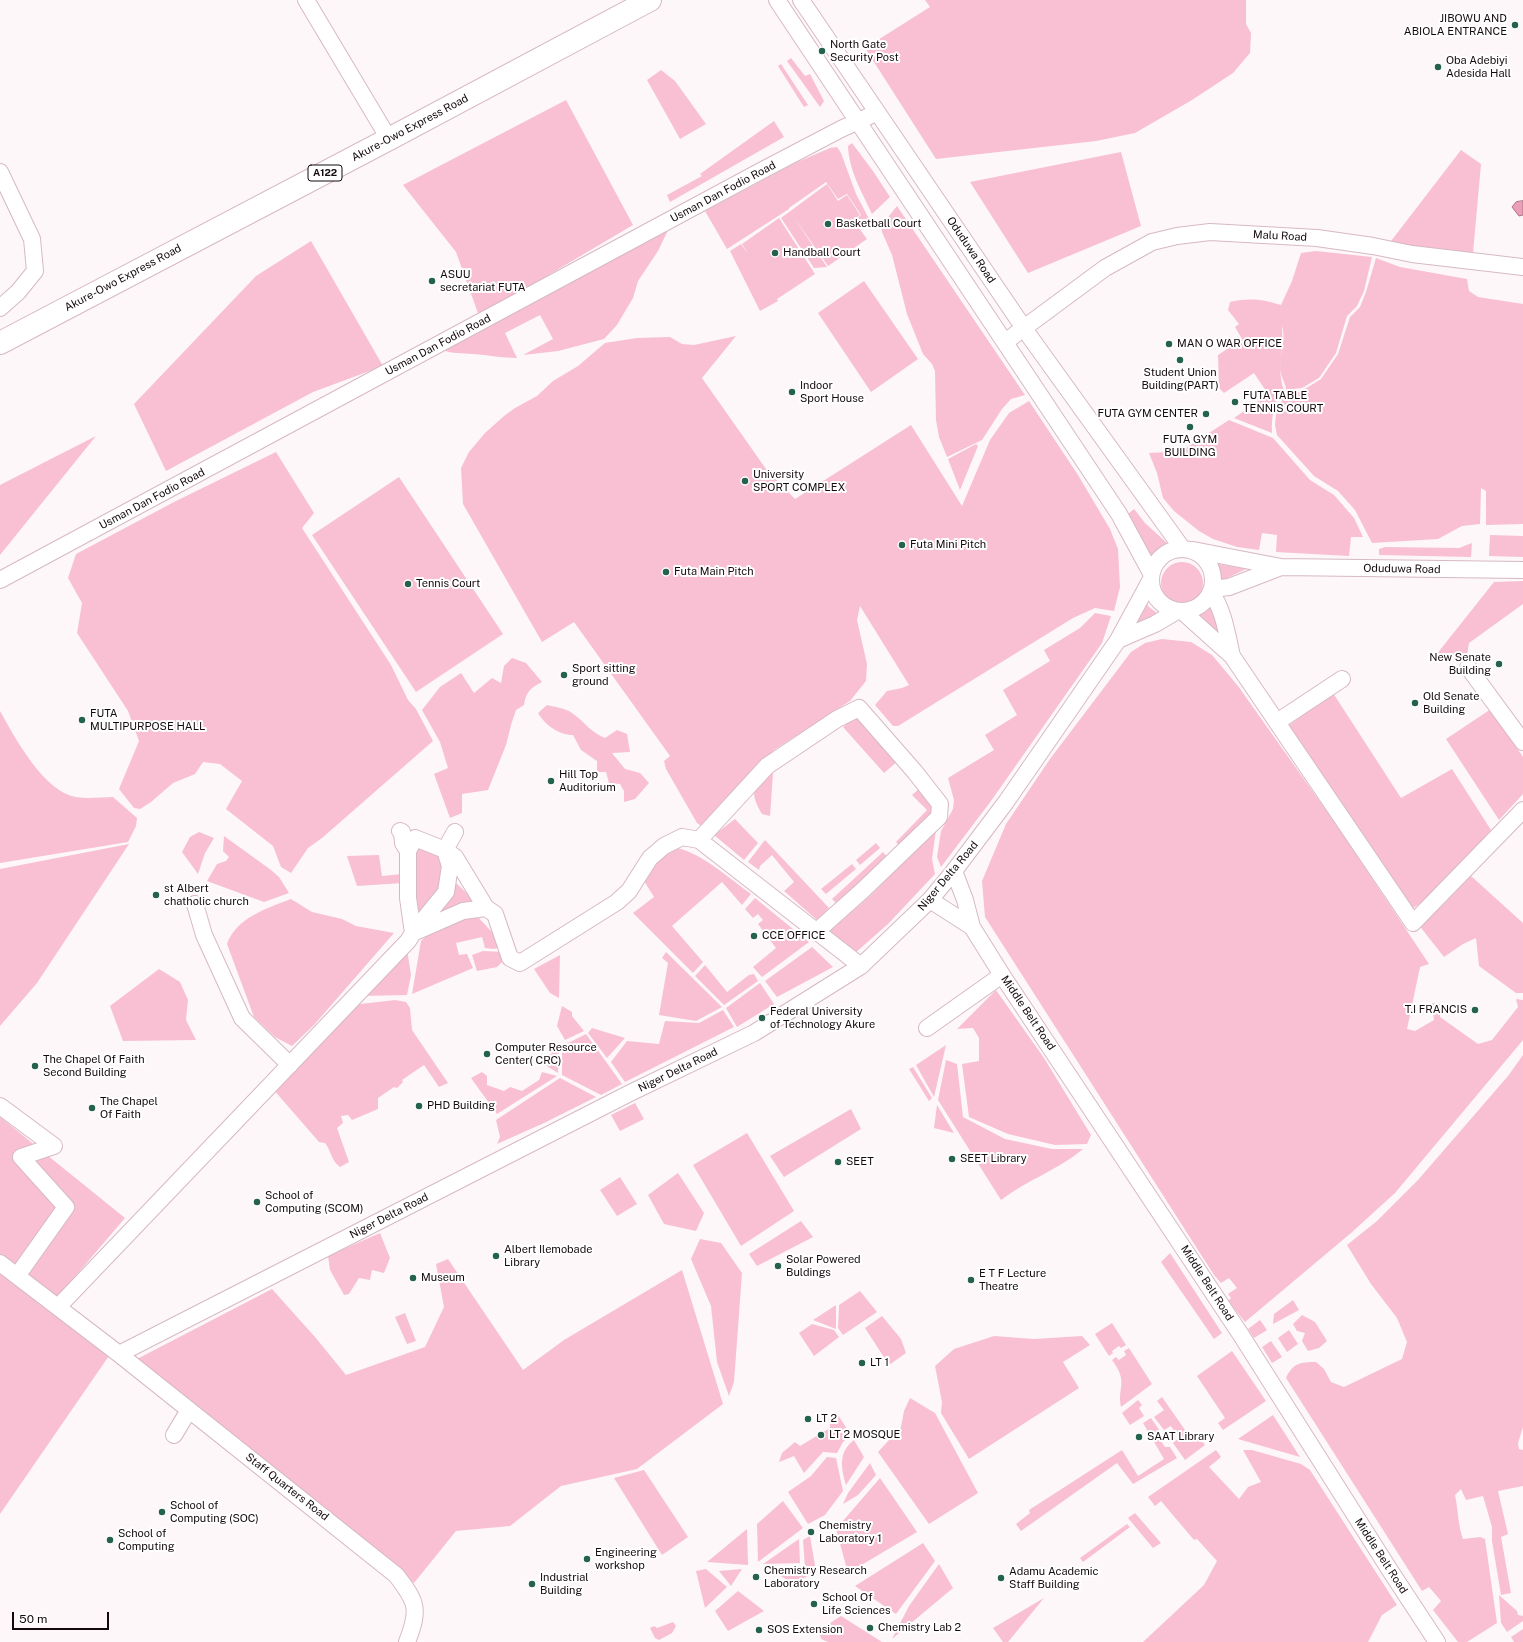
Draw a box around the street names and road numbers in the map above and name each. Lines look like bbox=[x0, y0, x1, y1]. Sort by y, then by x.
street label: Akure-Owo Express Road bbox=[349, 92, 471, 164]
street label: Usman Dan Fodio Road bbox=[668, 159, 778, 225]
road number: A122 bbox=[308, 165, 342, 181]
street label: Oduduwa Road bbox=[944, 214, 998, 286]
street label: Malu Road bbox=[1253, 228, 1307, 244]
street label: Akure-Owo Express Road bbox=[62, 242, 184, 314]
street label: Usman Dan Fodio Road bbox=[383, 312, 493, 378]
street label: Usman Dan Fodio Road bbox=[97, 466, 207, 532]
street label: Oduduwa Road bbox=[1363, 562, 1441, 576]
street label: Niger Delta Road bbox=[915, 839, 981, 913]
street label: Middle Belt Road bbox=[998, 973, 1058, 1053]
street label: Niger Delta Road bbox=[636, 1045, 720, 1095]
street label: Niger Delta Road bbox=[347, 1190, 431, 1242]
street label: Middle Belt Road bbox=[1178, 1243, 1236, 1323]
street label: Staff Quarters Road bbox=[243, 1450, 331, 1524]
street label: Middle Belt Road bbox=[1352, 1516, 1410, 1596]

